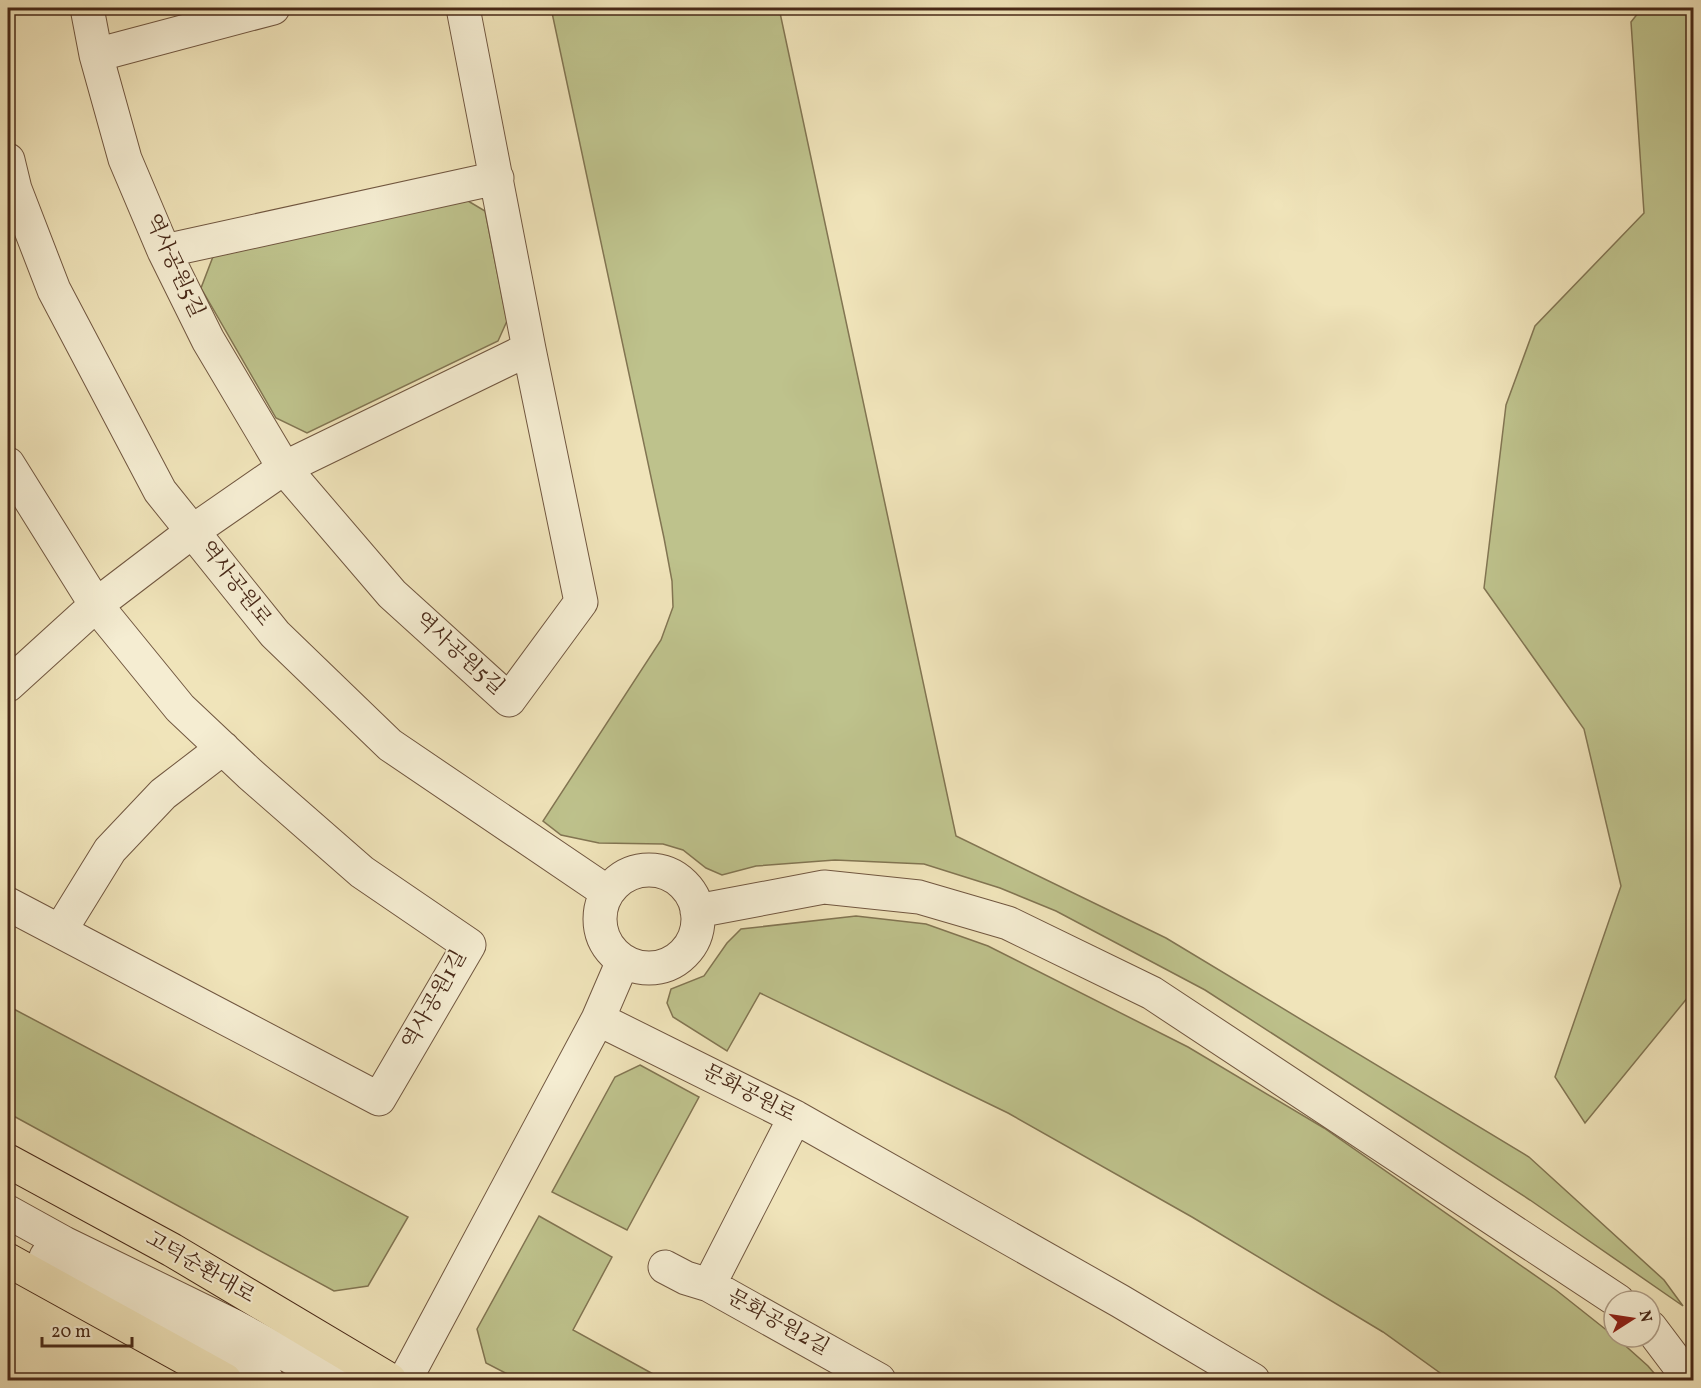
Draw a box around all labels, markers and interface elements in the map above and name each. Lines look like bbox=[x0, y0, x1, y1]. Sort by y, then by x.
street label: 역사공원5길 bbox=[137, 209, 211, 323]
street label: 역사공원로 bbox=[192, 535, 278, 633]
street label: 역사공원5길 bbox=[408, 606, 510, 702]
street label: 역사공원1길 bbox=[396, 945, 474, 1055]
street label: 문화공원로 bbox=[697, 1058, 801, 1130]
street label: 고덕순환대로 bbox=[140, 1225, 260, 1311]
street label: 문화공원2길 bbox=[722, 1283, 834, 1363]
north arrow bbox=[1602, 1289, 1662, 1349]
text: N bbox=[1633, 1308, 1657, 1325]
scale bar bbox=[42, 1310, 132, 1348]
text: 20 m bbox=[51, 1320, 91, 1345]

